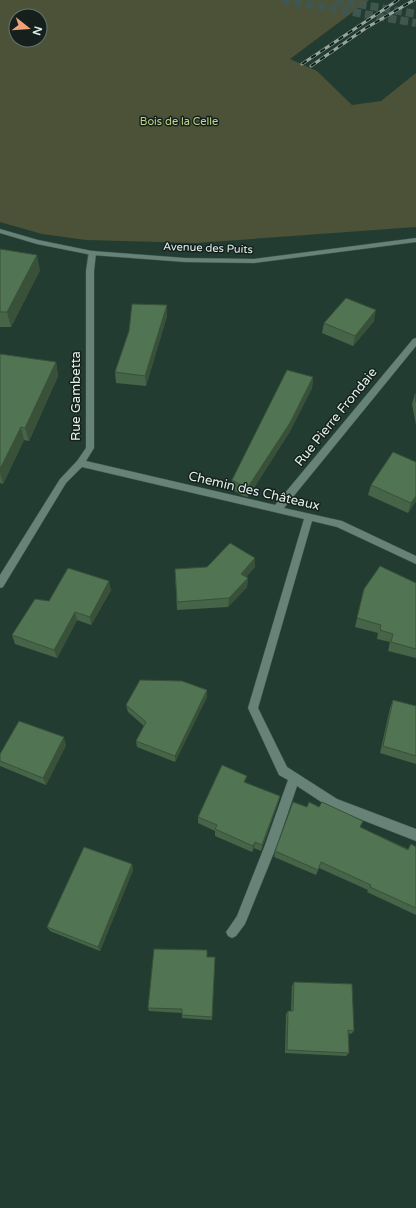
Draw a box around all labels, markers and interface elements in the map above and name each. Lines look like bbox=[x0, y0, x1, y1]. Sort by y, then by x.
north arrow bbox=[8, 8, 48, 48]
text: N bbox=[30, 25, 45, 37]
park label: Bois de la Celle bbox=[140, 115, 218, 128]
street label: Avenue des Puits bbox=[163, 240, 253, 256]
street label: Rue Gambetta bbox=[68, 351, 84, 441]
street label: Rue Pierre Frondaie bbox=[291, 365, 381, 469]
street label: Chemin des Châteaux bbox=[187, 468, 321, 514]

